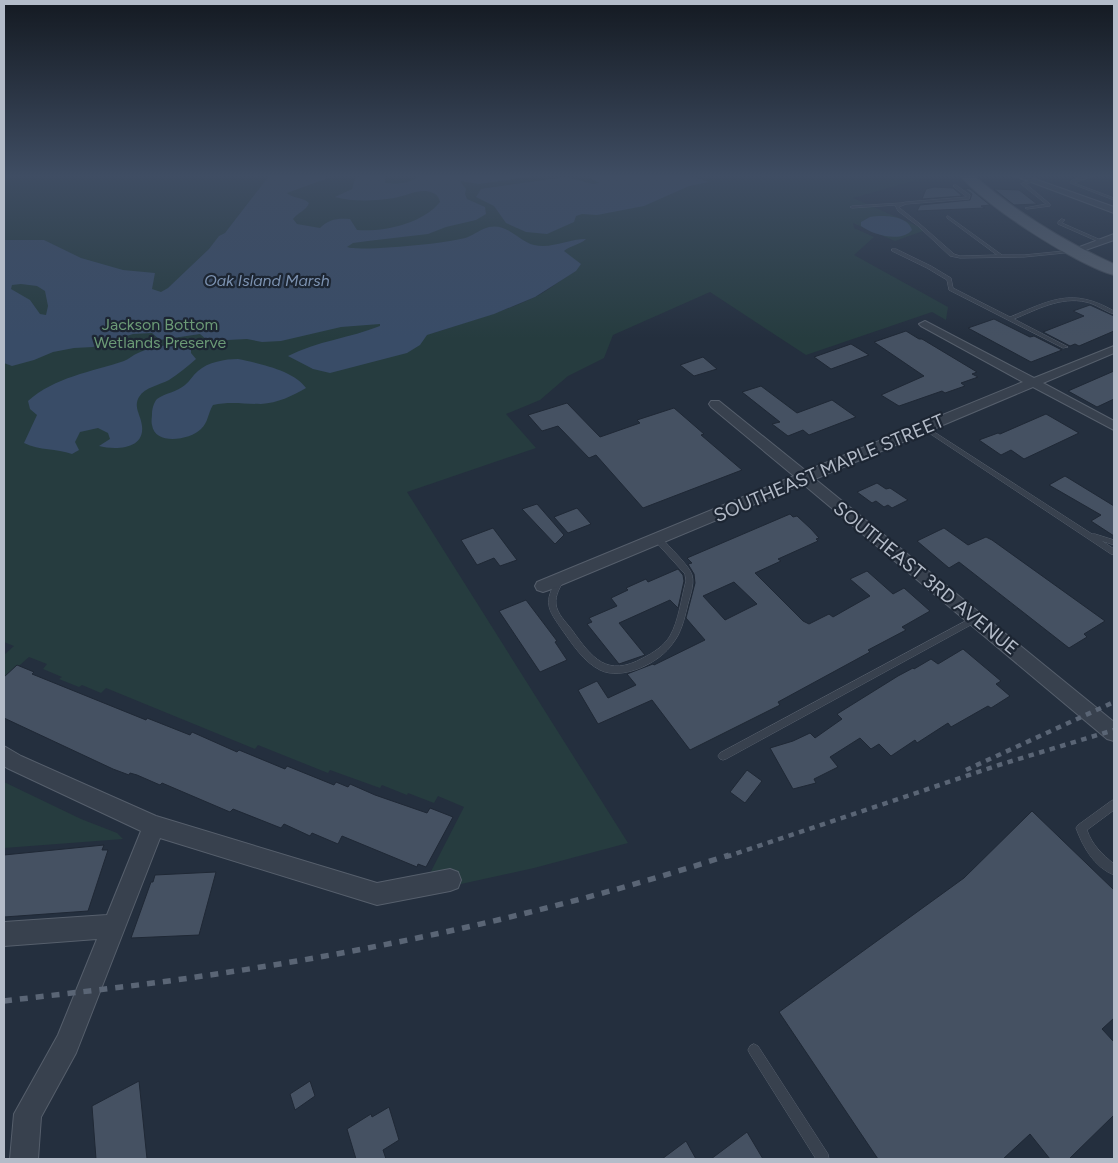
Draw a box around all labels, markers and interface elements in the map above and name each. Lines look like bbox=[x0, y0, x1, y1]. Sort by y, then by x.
water label: Oak Island Marsh bbox=[204, 271, 330, 290]
park label: Jackson Bottom Wetlands Preserve bbox=[94, 315, 227, 352]
street label: SOUTHEAST MAPLE STREET bbox=[710, 409, 948, 527]
street label: SOUTHEAST 3RD AVENUE bbox=[829, 496, 1023, 660]

